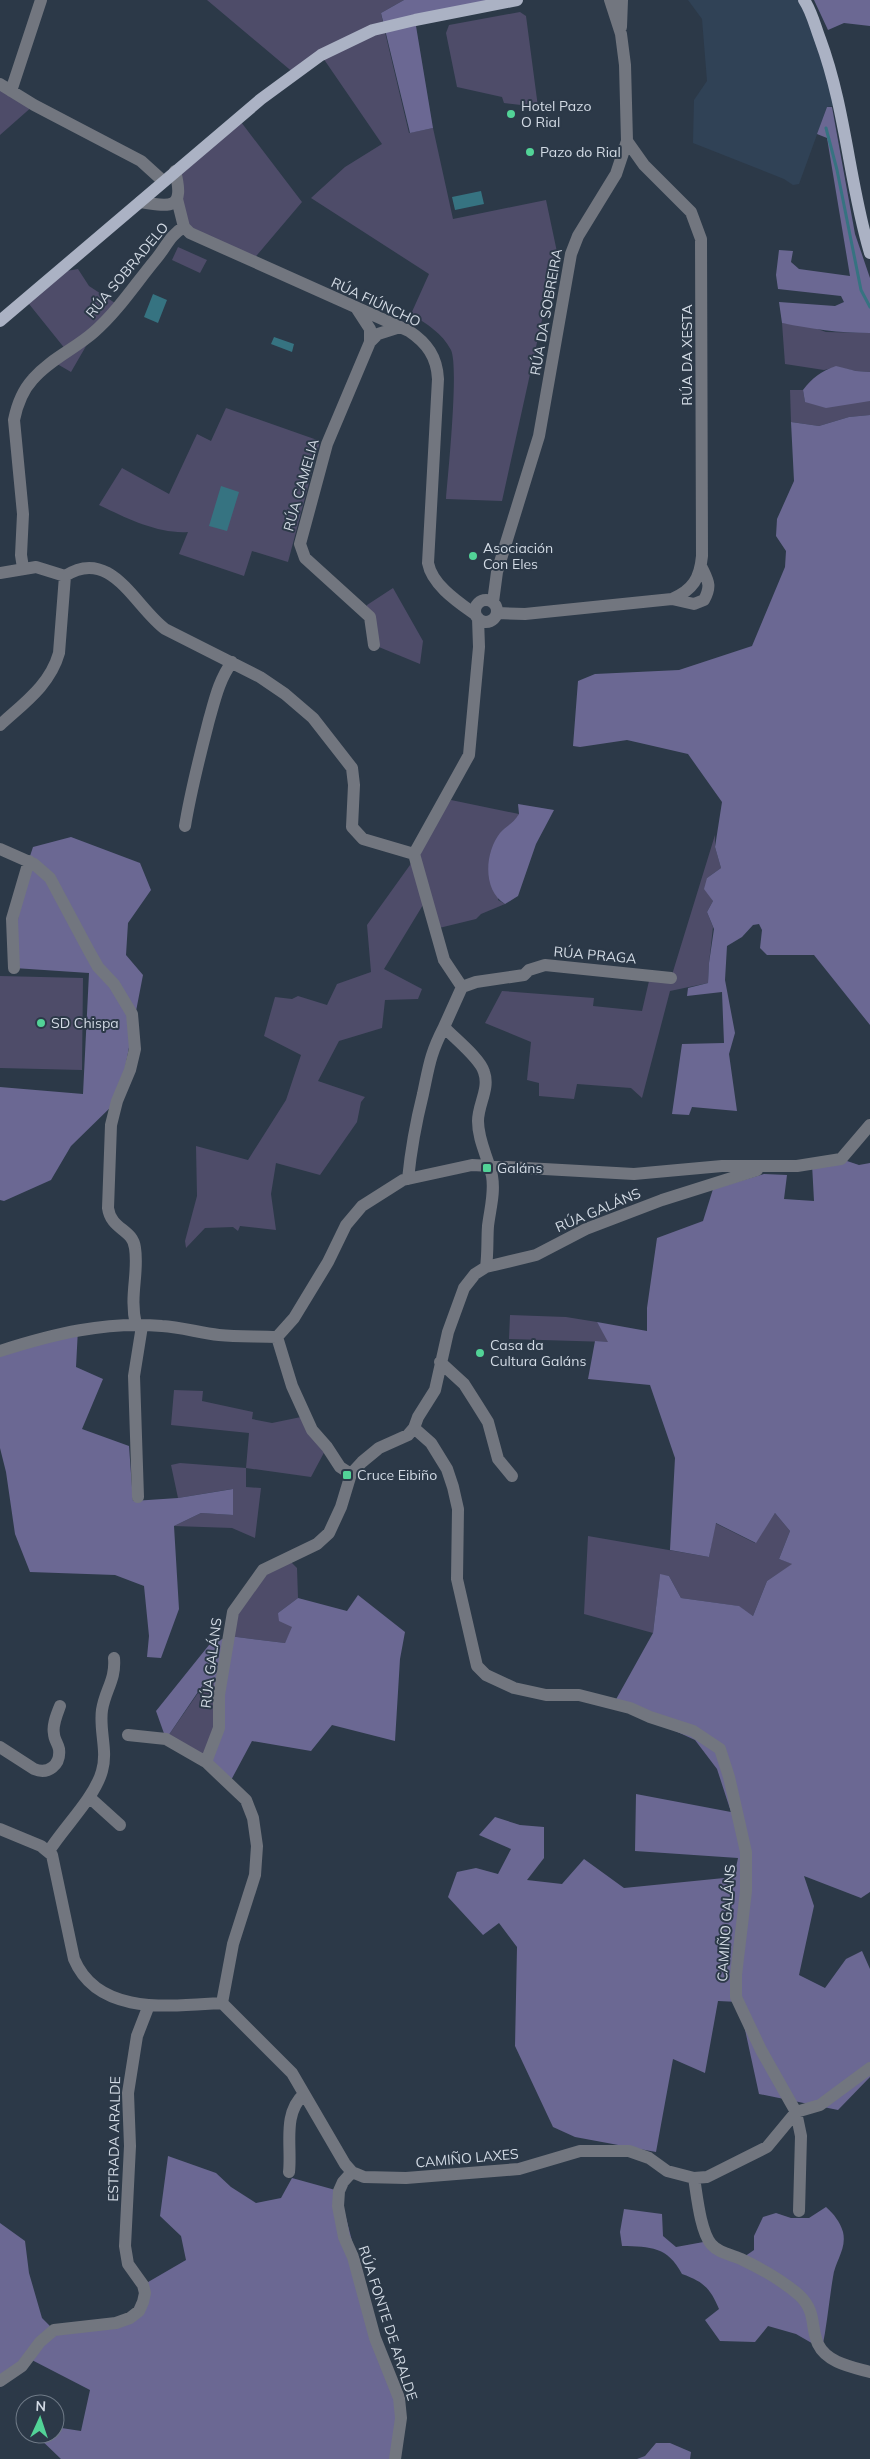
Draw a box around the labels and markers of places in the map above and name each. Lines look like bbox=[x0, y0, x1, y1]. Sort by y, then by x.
place label: Hotel Pazo O Rial bbox=[521, 97, 591, 131]
marker: Hotel Pazo O Rial bbox=[505, 108, 517, 120]
place label: Pazo do Rial bbox=[540, 143, 621, 161]
marker: Pazo do Rial bbox=[524, 146, 536, 158]
place label: Asociación Con Eles bbox=[483, 539, 553, 573]
marker: Asociación Con Eles bbox=[467, 550, 479, 562]
place label: SD Chispa bbox=[51, 1014, 119, 1032]
marker: SD Chispa bbox=[35, 1017, 47, 1029]
place label: Galáns bbox=[497, 1159, 543, 1177]
marker: Galáns bbox=[481, 1162, 493, 1174]
place label: Casa da Cultura Galáns bbox=[490, 1336, 586, 1370]
marker: Casa da Cultura Galáns bbox=[474, 1347, 486, 1359]
place label: Cruce Eibiño bbox=[357, 1466, 437, 1484]
marker: Cruce Eibiño bbox=[341, 1469, 353, 1481]

